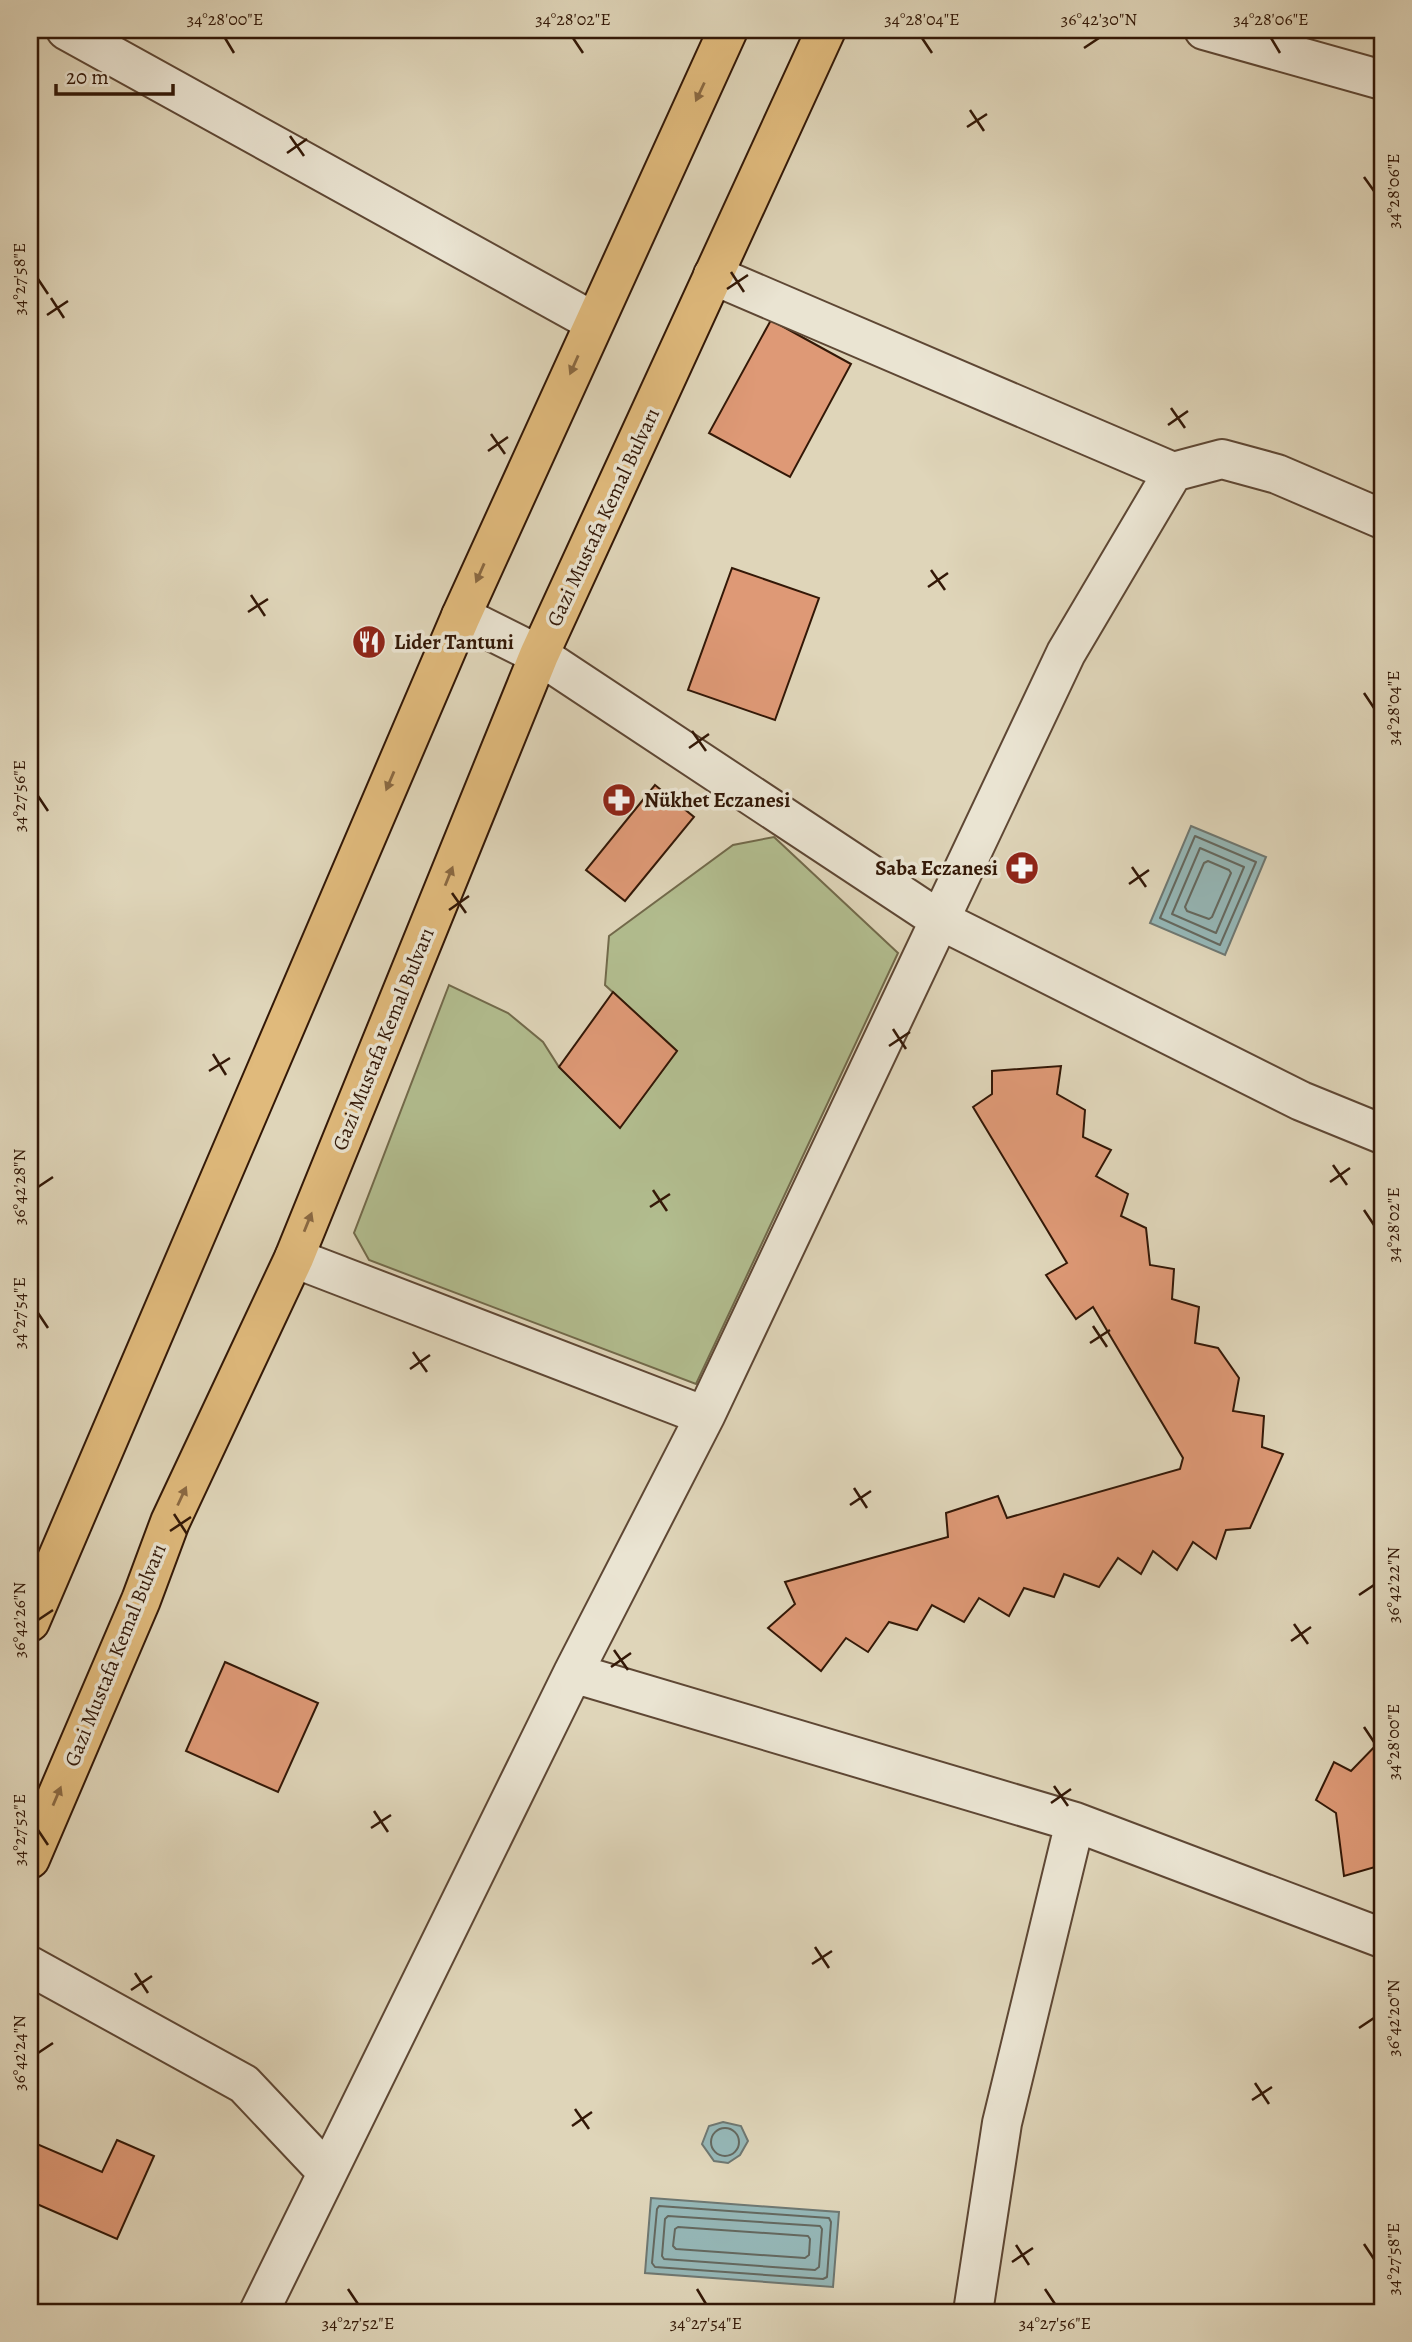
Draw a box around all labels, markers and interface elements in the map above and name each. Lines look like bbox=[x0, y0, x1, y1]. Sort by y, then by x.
text: 34°28'00"E bbox=[187, 7, 263, 31]
text: 34°28'02"E bbox=[535, 7, 611, 31]
text: 34°28'04"E bbox=[884, 7, 960, 31]
text: 36°42'30"N bbox=[1061, 7, 1137, 31]
text: 34°28'06"E bbox=[1233, 7, 1309, 31]
scale bar bbox=[56, 52, 173, 96]
text: 20 m bbox=[66, 63, 109, 91]
one-way arrow bbox=[694, 82, 706, 102]
text: 34°28'06"E bbox=[1381, 153, 1405, 229]
text: 34°27'58"E bbox=[7, 243, 31, 315]
one-way arrow bbox=[568, 355, 579, 376]
street label: Gazi Mustafa Kemal Bulvarı bbox=[540, 403, 666, 631]
one-way arrow bbox=[474, 562, 485, 583]
restaurant icon: Lider Tantuni bbox=[350, 623, 388, 661]
place label: Lider Tantuni bbox=[394, 628, 514, 656]
text: 34°28'04"E bbox=[1381, 670, 1405, 746]
text: 34°27'56"E bbox=[7, 760, 31, 832]
one-way arrow bbox=[384, 771, 395, 792]
pharmacy icon: Nükhet Eczanesi bbox=[600, 781, 638, 819]
place label: Nükhet Eczanesi bbox=[644, 786, 790, 814]
pharmacy icon: Saba Eczanesi bbox=[1003, 849, 1041, 887]
place label: Saba Eczanesi bbox=[875, 854, 998, 882]
one-way arrow bbox=[444, 865, 455, 886]
street label: Gazi Mustafa Kemal Bulvarı bbox=[325, 923, 441, 1155]
text: 36°42'28"N bbox=[7, 1149, 31, 1225]
text: 34°28'02"E bbox=[1381, 1187, 1405, 1263]
one-way arrow bbox=[303, 1212, 314, 1233]
text: 34°27'54"E bbox=[7, 1277, 31, 1349]
one-way arrow bbox=[176, 1486, 188, 1506]
street label: Gazi Mustafa Kemal Bulvarı bbox=[57, 1539, 173, 1771]
text: 36°42'22"N bbox=[1381, 1547, 1405, 1623]
text: 36°42'26"N bbox=[7, 1582, 31, 1658]
text: 34°28'00"E bbox=[1381, 1704, 1405, 1780]
one-way arrow bbox=[51, 1786, 63, 1806]
text: 34°27'52"E bbox=[7, 1794, 31, 1866]
text: 36°42'20"N bbox=[1381, 1979, 1405, 2057]
text: 36°42'24"N bbox=[7, 2015, 31, 2091]
text: 34°27'58"E bbox=[1381, 2223, 1405, 2295]
text: 34°27'52"E bbox=[322, 2311, 394, 2335]
text: 34°27'54"E bbox=[670, 2311, 742, 2335]
text: 34°27'56"E bbox=[1019, 2311, 1091, 2335]

